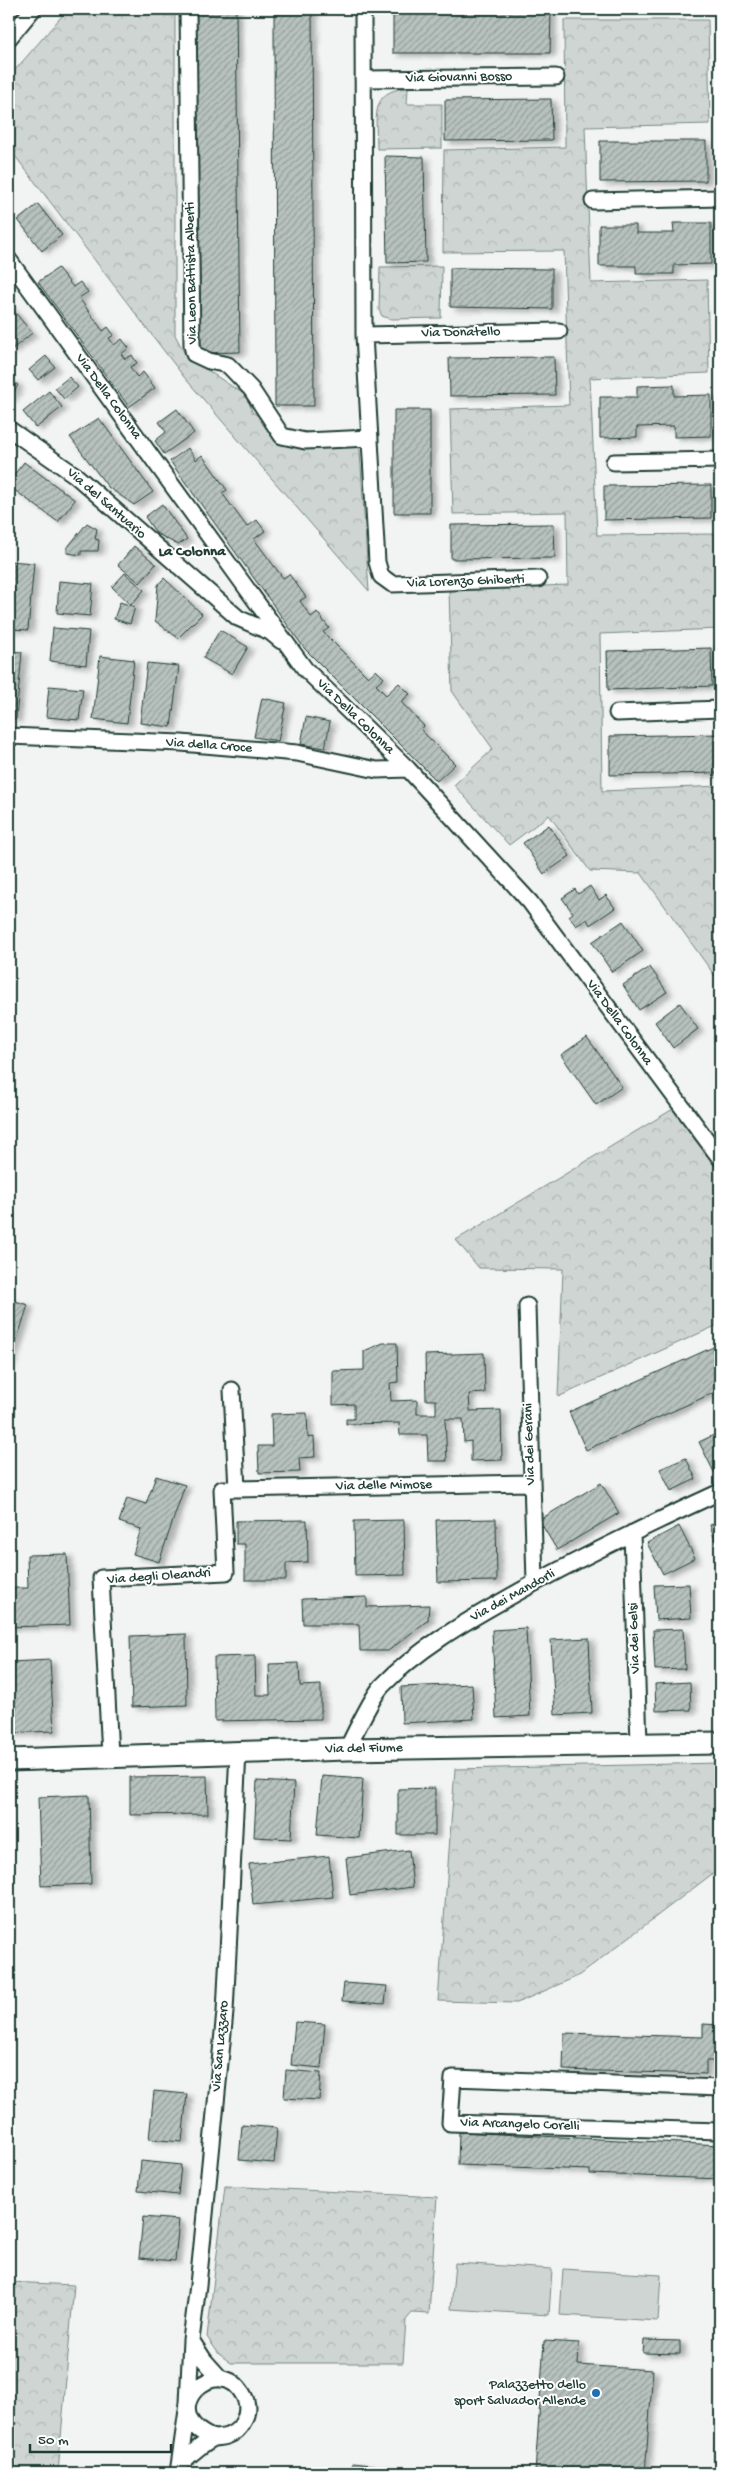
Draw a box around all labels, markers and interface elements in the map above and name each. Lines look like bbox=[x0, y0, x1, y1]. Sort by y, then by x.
street label: Via Giovanni Bosso bbox=[405, 69, 512, 87]
street label: Via Leon Battista Alberti bbox=[182, 202, 202, 345]
street label: Via Donatello bbox=[420, 324, 501, 342]
street label: Via Della Colonna bbox=[71, 350, 146, 444]
street label: Via del Santuario bbox=[62, 464, 149, 543]
district label: La Colonna bbox=[159, 543, 226, 561]
street label: Via Lorenzo Ghiberti bbox=[406, 571, 525, 593]
street label: Via Della Colonna bbox=[312, 675, 398, 759]
street label: Via della Croce bbox=[164, 734, 253, 758]
street label: Via Della Colonna bbox=[582, 976, 657, 1070]
street label: Via dei Gerani bbox=[520, 1403, 540, 1486]
street label: Via delle Mimose bbox=[335, 1477, 433, 1495]
street label: Via degli Oleandri bbox=[105, 1565, 212, 1589]
street label: Via dei Mandorli bbox=[467, 1566, 558, 1627]
street label: Via dei Gelsi bbox=[625, 1602, 645, 1675]
street label: Via del Fiume bbox=[324, 1740, 404, 1758]
street label: Via San Lazzaro bbox=[208, 2000, 233, 2093]
street label: Via Arcangelo Corelli bbox=[459, 2114, 580, 2136]
place label: Palazzetto dello sport Salvador Allende bbox=[454, 2377, 587, 2410]
marker: Palazzetto dello sport Salvador Allende bbox=[590, 2387, 602, 2399]
scale bar bbox=[30, 2422, 171, 2454]
text: 50 m bbox=[38, 2432, 69, 2450]

